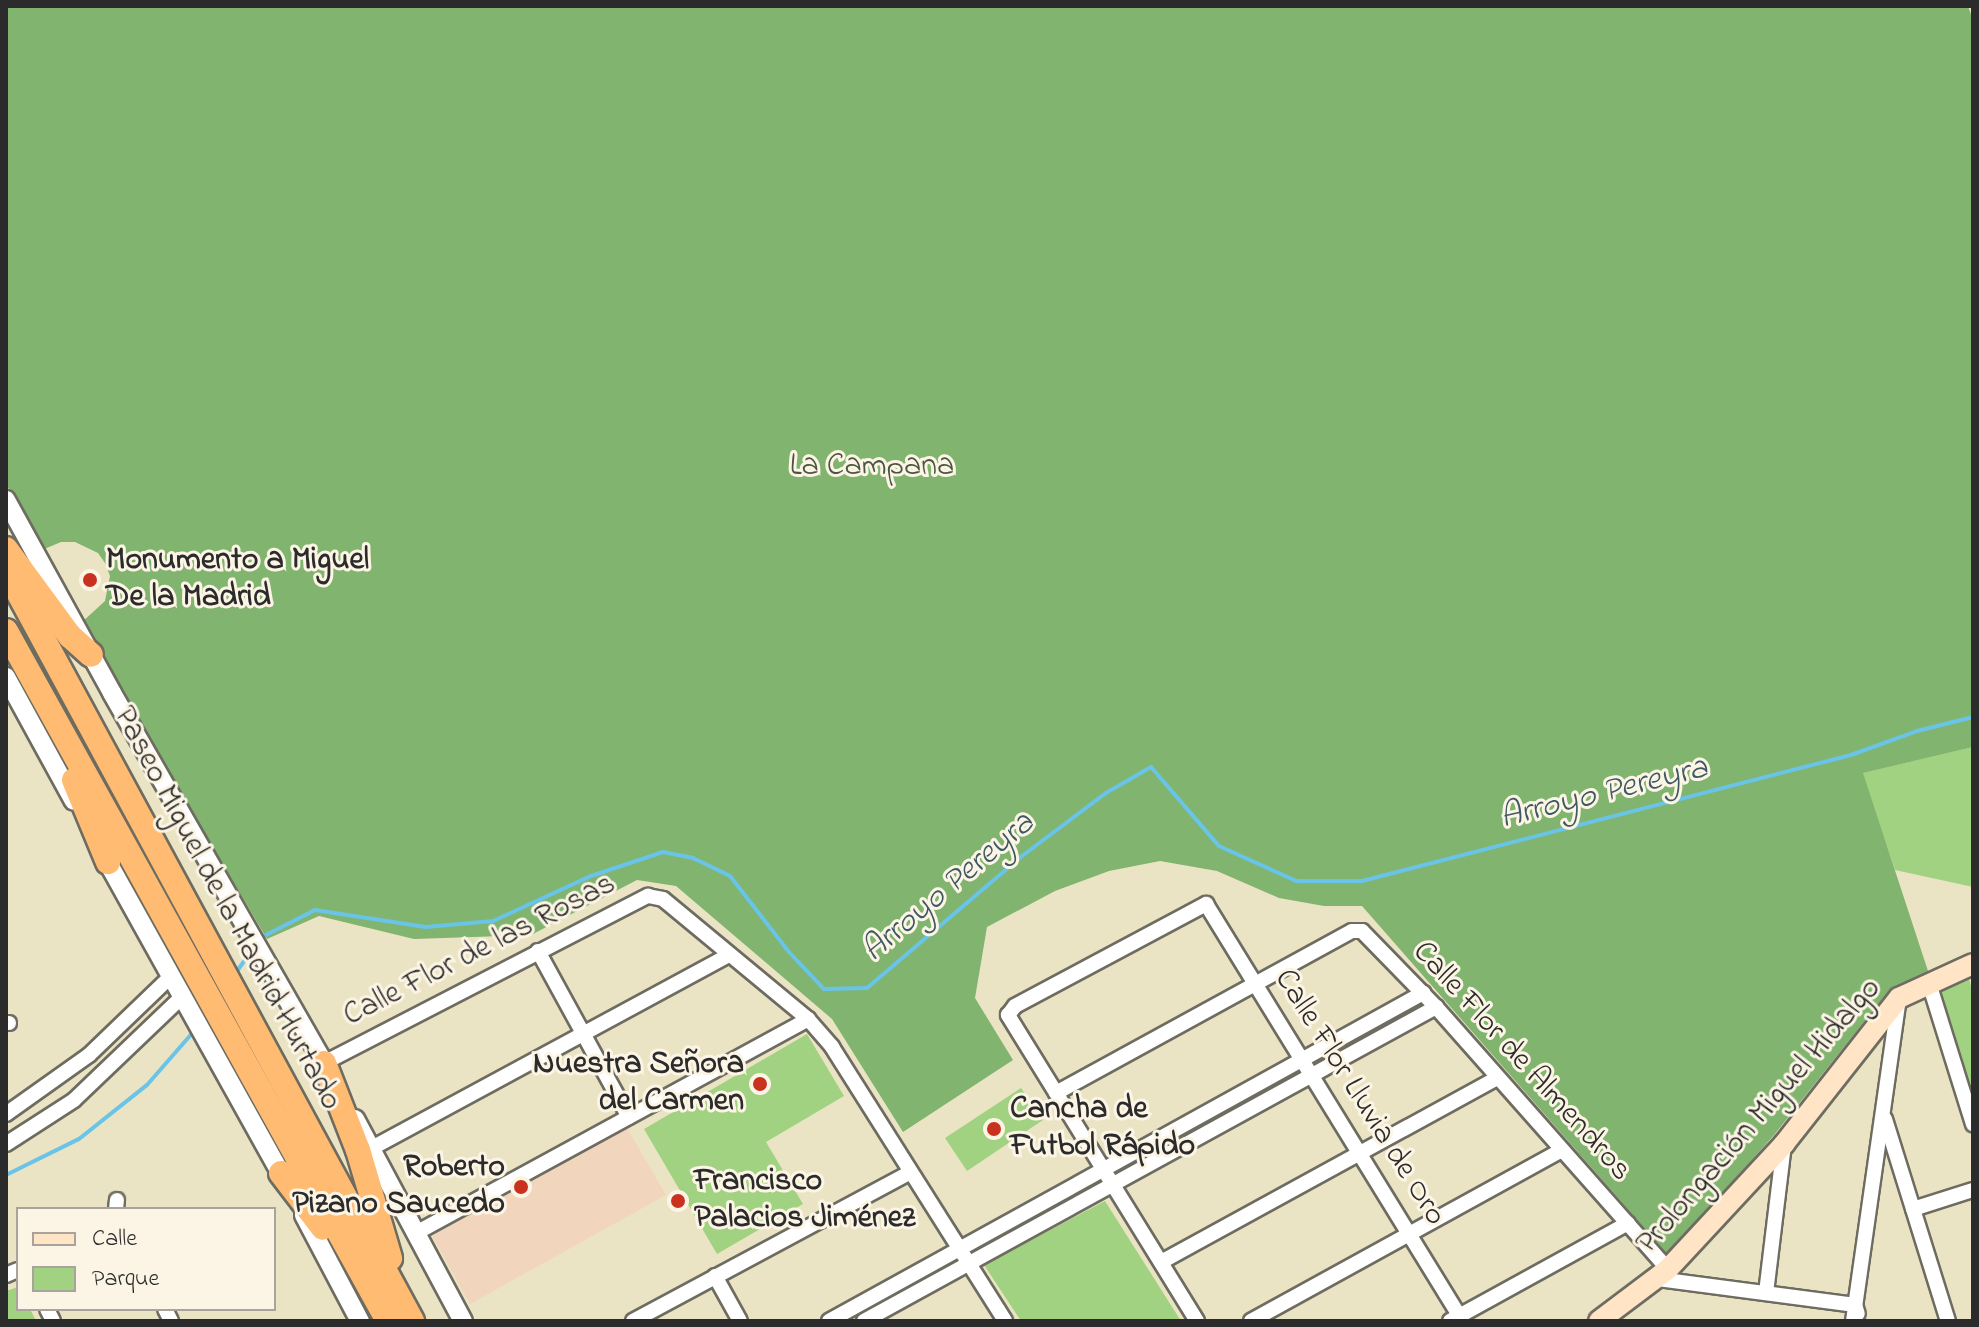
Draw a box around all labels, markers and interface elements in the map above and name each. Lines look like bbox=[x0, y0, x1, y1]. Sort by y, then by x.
park label: La Campana bbox=[790, 448, 954, 486]
place label: Monumento a Miguel De la Madrid bbox=[106, 543, 369, 618]
marker: Monumento a Miguel De la Madrid bbox=[81, 571, 99, 589]
street label: Paseo Miguel de la Madrid Hurtado bbox=[103, 701, 349, 1117]
water label: Arroyo Pereyra bbox=[1496, 749, 1712, 839]
water label: Arroyo Pereyra bbox=[855, 804, 1043, 972]
street label: Calle Flor de las Rosas bbox=[338, 866, 622, 1036]
street label: Calle Flor de Almendros bbox=[1403, 934, 1639, 1190]
street label: Calle Flor Lluvia de Oro bbox=[1264, 963, 1454, 1233]
street label: Prolongación Miguel Hidalgo bbox=[1630, 971, 1890, 1263]
place label: Nuestra Señora del Carmen bbox=[533, 1047, 744, 1122]
marker: Nuestra Señora del Carmen bbox=[751, 1075, 769, 1093]
place label: Cancha de Futbol Rápido bbox=[1010, 1092, 1195, 1167]
marker: Cancha de Futbol Rápido bbox=[985, 1120, 1003, 1138]
place label: Roberto Pizano Saucedo bbox=[292, 1150, 505, 1225]
place label: Francisco Palacios Jiménez bbox=[694, 1164, 916, 1239]
marker: Roberto Pizano Saucedo bbox=[512, 1178, 530, 1196]
marker: Francisco Palacios Jiménez bbox=[669, 1192, 687, 1210]
legend bbox=[16, 1207, 276, 1311]
text: Calle bbox=[92, 1222, 137, 1257]
text: Parque bbox=[92, 1262, 159, 1297]

